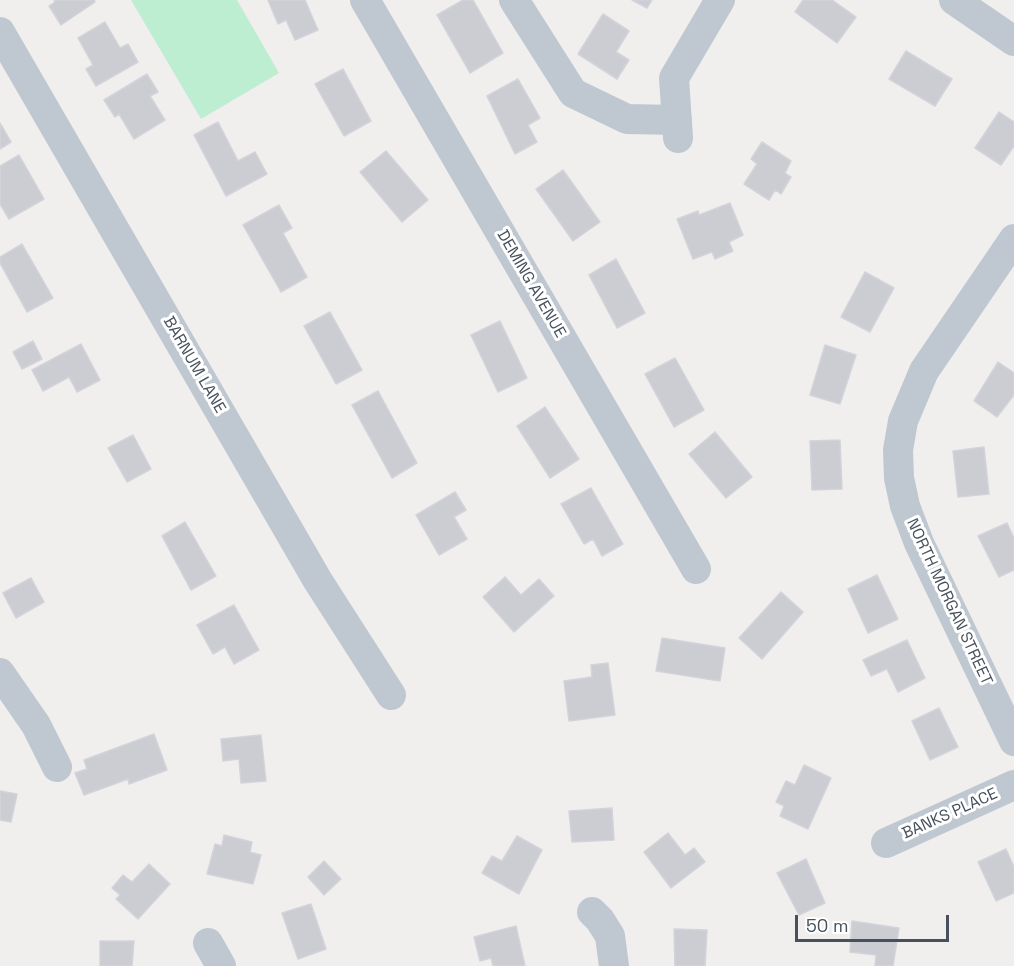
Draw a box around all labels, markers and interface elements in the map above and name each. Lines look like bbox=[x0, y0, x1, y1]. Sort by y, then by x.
street label: DEMING AVENUE bbox=[492, 227, 570, 341]
street label: BARNUM LANE bbox=[159, 313, 229, 417]
street label: NORTH MORGAN STREET bbox=[902, 516, 996, 688]
street label: BANKS PLACE bbox=[899, 784, 1001, 844]
scale bar bbox=[798, 903, 952, 941]
text: 50 m bbox=[806, 914, 848, 937]

